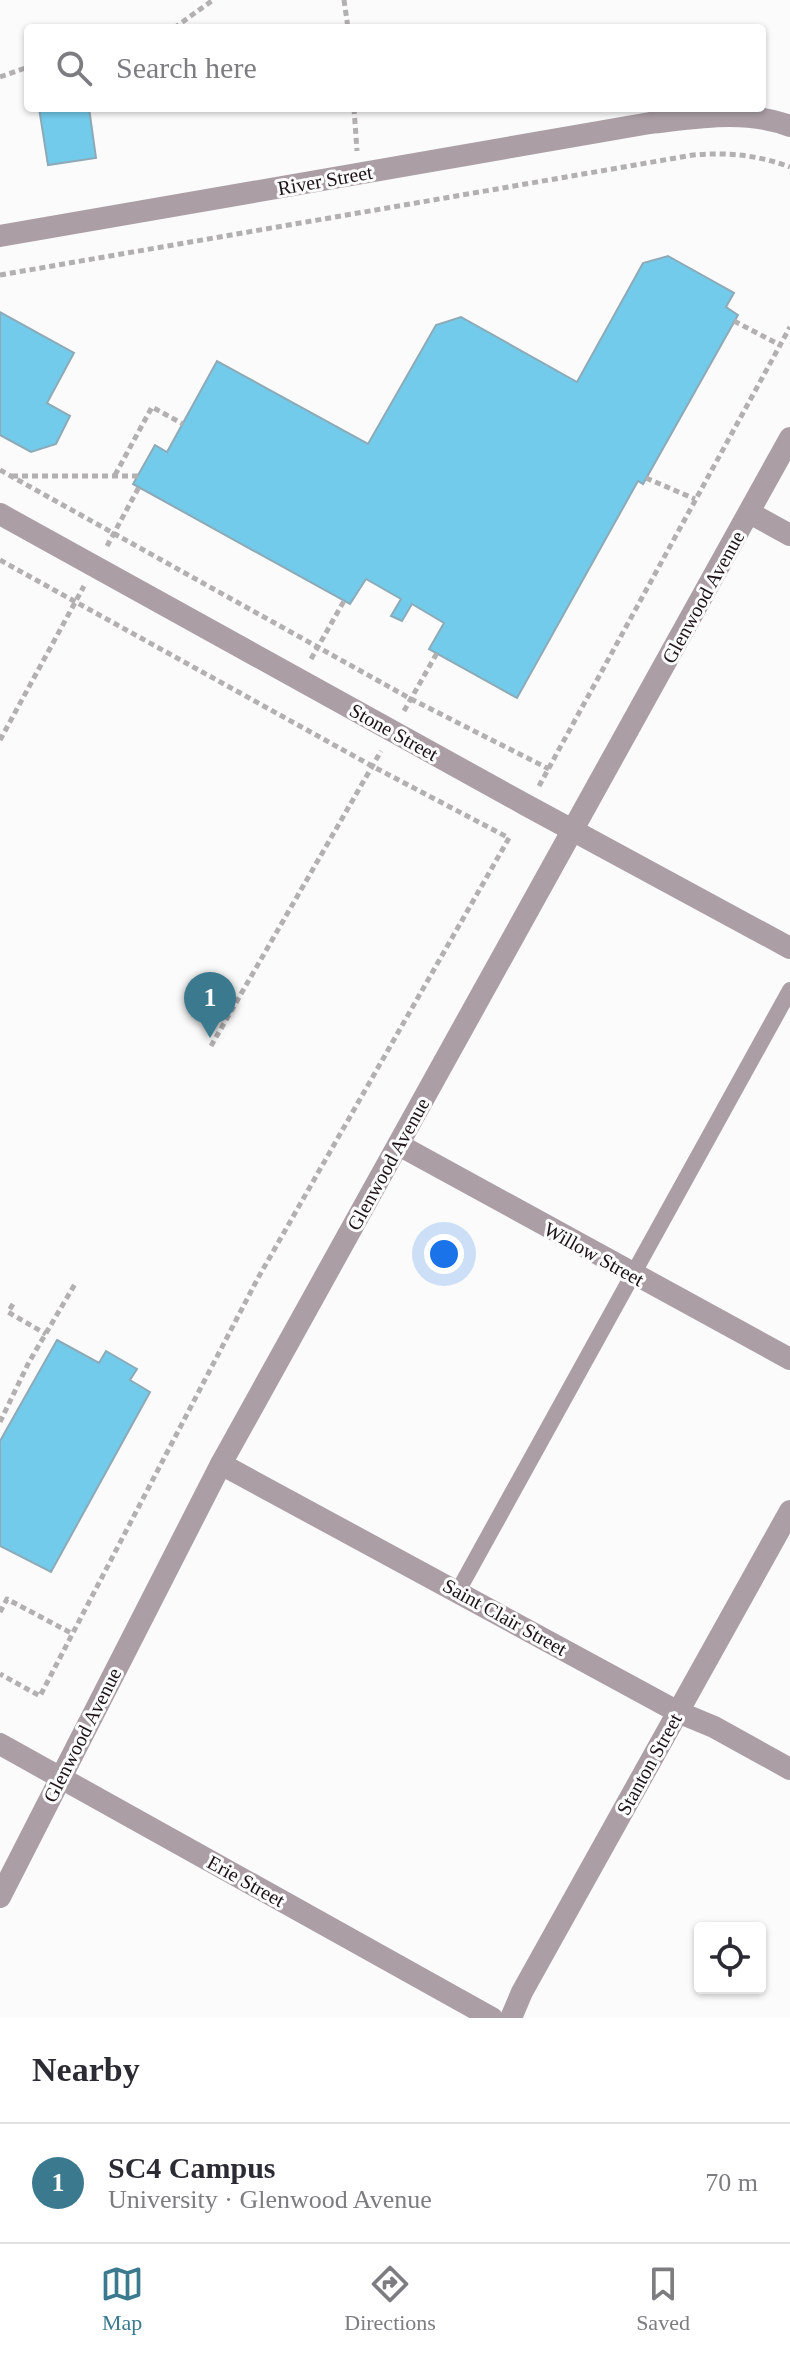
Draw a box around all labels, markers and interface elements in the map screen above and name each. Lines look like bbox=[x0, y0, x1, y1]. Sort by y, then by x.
search box bbox=[24, 24, 766, 112]
icon: search bbox=[52, 46, 96, 90]
text: Search here bbox=[116, 51, 257, 84]
street label: River Street bbox=[276, 161, 375, 199]
street label: Glenwood Avenue bbox=[658, 527, 749, 667]
street label: Stone Street bbox=[346, 699, 442, 765]
pin: 1 bbox=[184, 972, 236, 1038]
street label: Glenwood Avenue bbox=[343, 1094, 434, 1234]
street label: Willow Street bbox=[540, 1218, 648, 1291]
your location bbox=[424, 1234, 464, 1274]
street label: Saint Clair Street bbox=[439, 1574, 571, 1660]
street label: Glenwood Avenue bbox=[39, 1664, 125, 1806]
street label: Stanton Street bbox=[612, 1709, 686, 1819]
street label: Erie Street bbox=[204, 1851, 289, 1911]
map controls bbox=[694, 1922, 766, 1994]
button: locate bbox=[694, 1922, 766, 1994]
text: Nearby bbox=[32, 2051, 140, 2088]
text: SC4 Campus bbox=[108, 2151, 276, 2184]
text: 1 bbox=[52, 2168, 65, 2197]
text: 70 m bbox=[705, 2168, 758, 2197]
text: University · Glenwood Avenue bbox=[108, 2185, 432, 2214]
tab: Map bbox=[100, 2262, 144, 2336]
tab: Directions bbox=[344, 2262, 436, 2336]
tab: Saved bbox=[636, 2262, 690, 2336]

